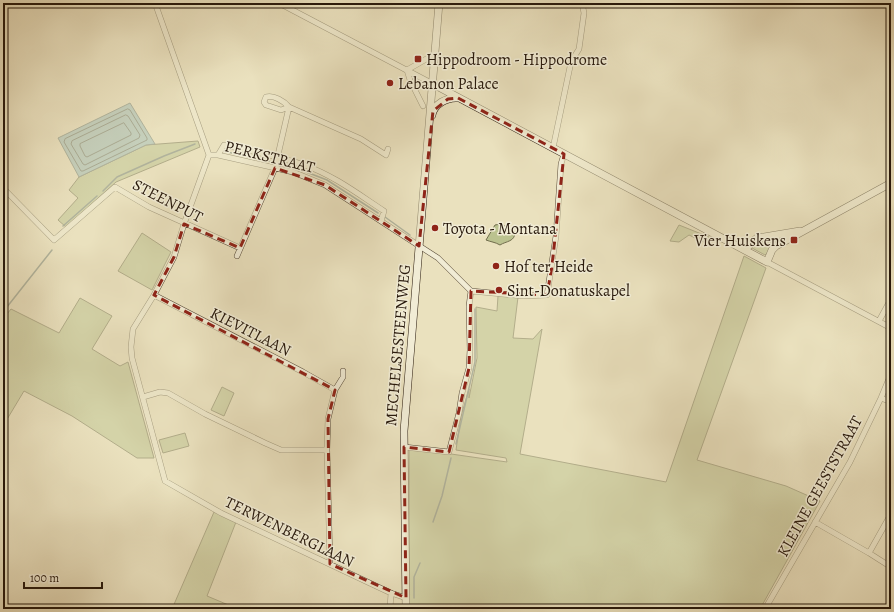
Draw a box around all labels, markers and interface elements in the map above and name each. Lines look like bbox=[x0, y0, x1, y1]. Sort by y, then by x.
place label: Hippodroom - Hippodrome bbox=[426, 49, 607, 71]
marker: Hippodroom - Hippodrome bbox=[413, 54, 423, 64]
place label: Lebanon Palace bbox=[398, 73, 499, 95]
marker: Lebanon Palace bbox=[385, 78, 395, 88]
street label: PERKSTRAAT bbox=[222, 135, 317, 179]
street label: STEENPUT bbox=[129, 174, 207, 228]
place label: Toyota - Montana bbox=[443, 218, 557, 240]
marker: Toyota - Montana bbox=[430, 223, 440, 233]
place label: Vier Huiskens bbox=[693, 230, 786, 252]
marker: Vier Huiskens bbox=[789, 235, 799, 245]
place label: Hof ter Heide bbox=[504, 256, 593, 278]
marker: Hof ter Heide bbox=[491, 261, 501, 271]
street label: MECHELSESTEENWEG bbox=[380, 263, 416, 427]
place label: Sint-Donatuskapel bbox=[507, 280, 630, 302]
marker: Sint-Donatuskapel bbox=[494, 285, 504, 295]
street label: KIEVITLAAN bbox=[206, 302, 295, 362]
street label: KLEINE GEESTSTRAAT bbox=[772, 412, 868, 561]
street label: TERWENBERGLAAN bbox=[221, 491, 358, 573]
scale bar bbox=[24, 564, 102, 590]
text: 100 m bbox=[30, 570, 59, 586]

